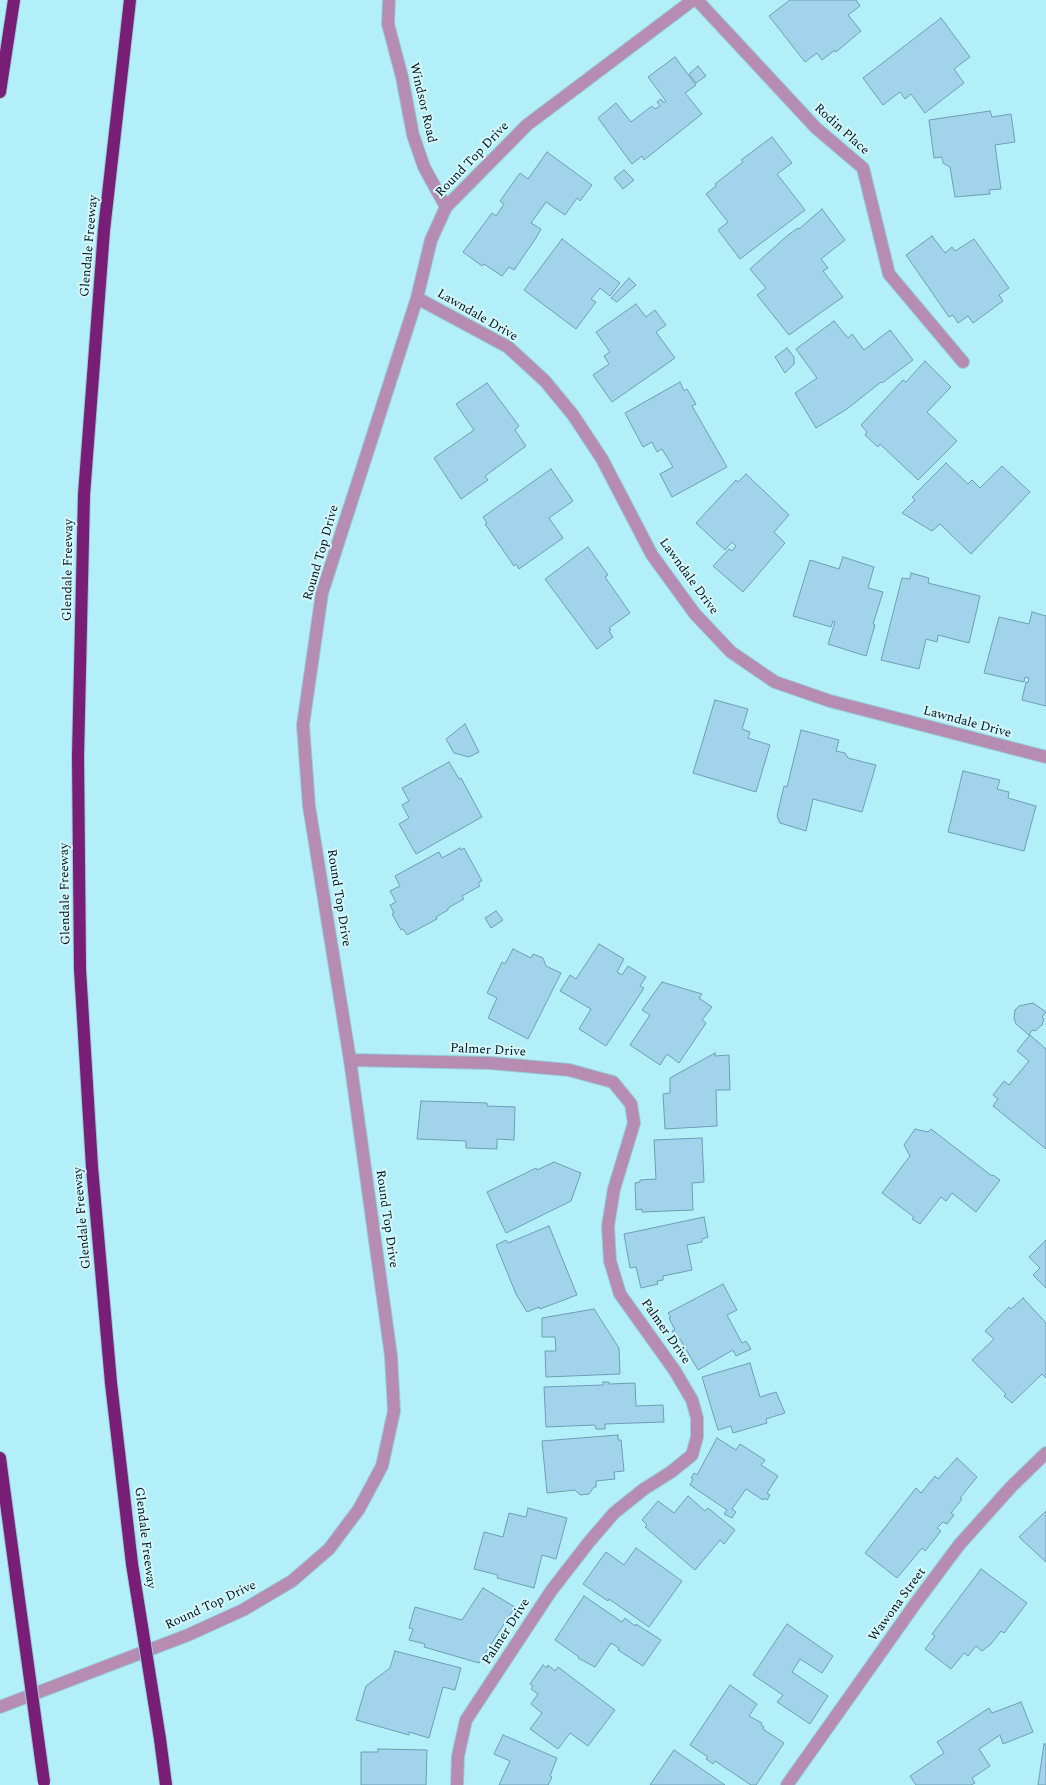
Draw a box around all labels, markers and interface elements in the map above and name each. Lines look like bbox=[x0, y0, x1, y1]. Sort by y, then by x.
street label: Windsor Road bbox=[405, 61, 439, 145]
street label: Rodin Place bbox=[810, 101, 872, 159]
street label: Round Top Drive bbox=[433, 119, 513, 201]
street label: Glendale Freeway bbox=[78, 194, 102, 298]
street label: Lawndale Drive bbox=[434, 287, 520, 345]
street label: Round Top Drive bbox=[301, 503, 343, 603]
street label: Glendale Freeway bbox=[60, 519, 78, 621]
street label: Lawndale Drive bbox=[655, 536, 721, 618]
street label: Lawndale Drive bbox=[921, 704, 1013, 742]
street label: Glendale Freeway bbox=[57, 843, 75, 945]
street label: Round Top Drive bbox=[323, 848, 353, 948]
street label: Palmer Drive bbox=[450, 1041, 526, 1061]
street label: Glendale Freeway bbox=[71, 1166, 95, 1270]
street label: Round Top Drive bbox=[371, 1169, 401, 1269]
street label: Palmer Drive bbox=[637, 1296, 693, 1368]
street label: Glendale Freeway bbox=[130, 1486, 158, 1590]
street label: Wawona Street bbox=[866, 1565, 930, 1645]
street label: Round Top Drive bbox=[163, 1578, 259, 1634]
street label: Palmer Drive bbox=[480, 1596, 534, 1668]

